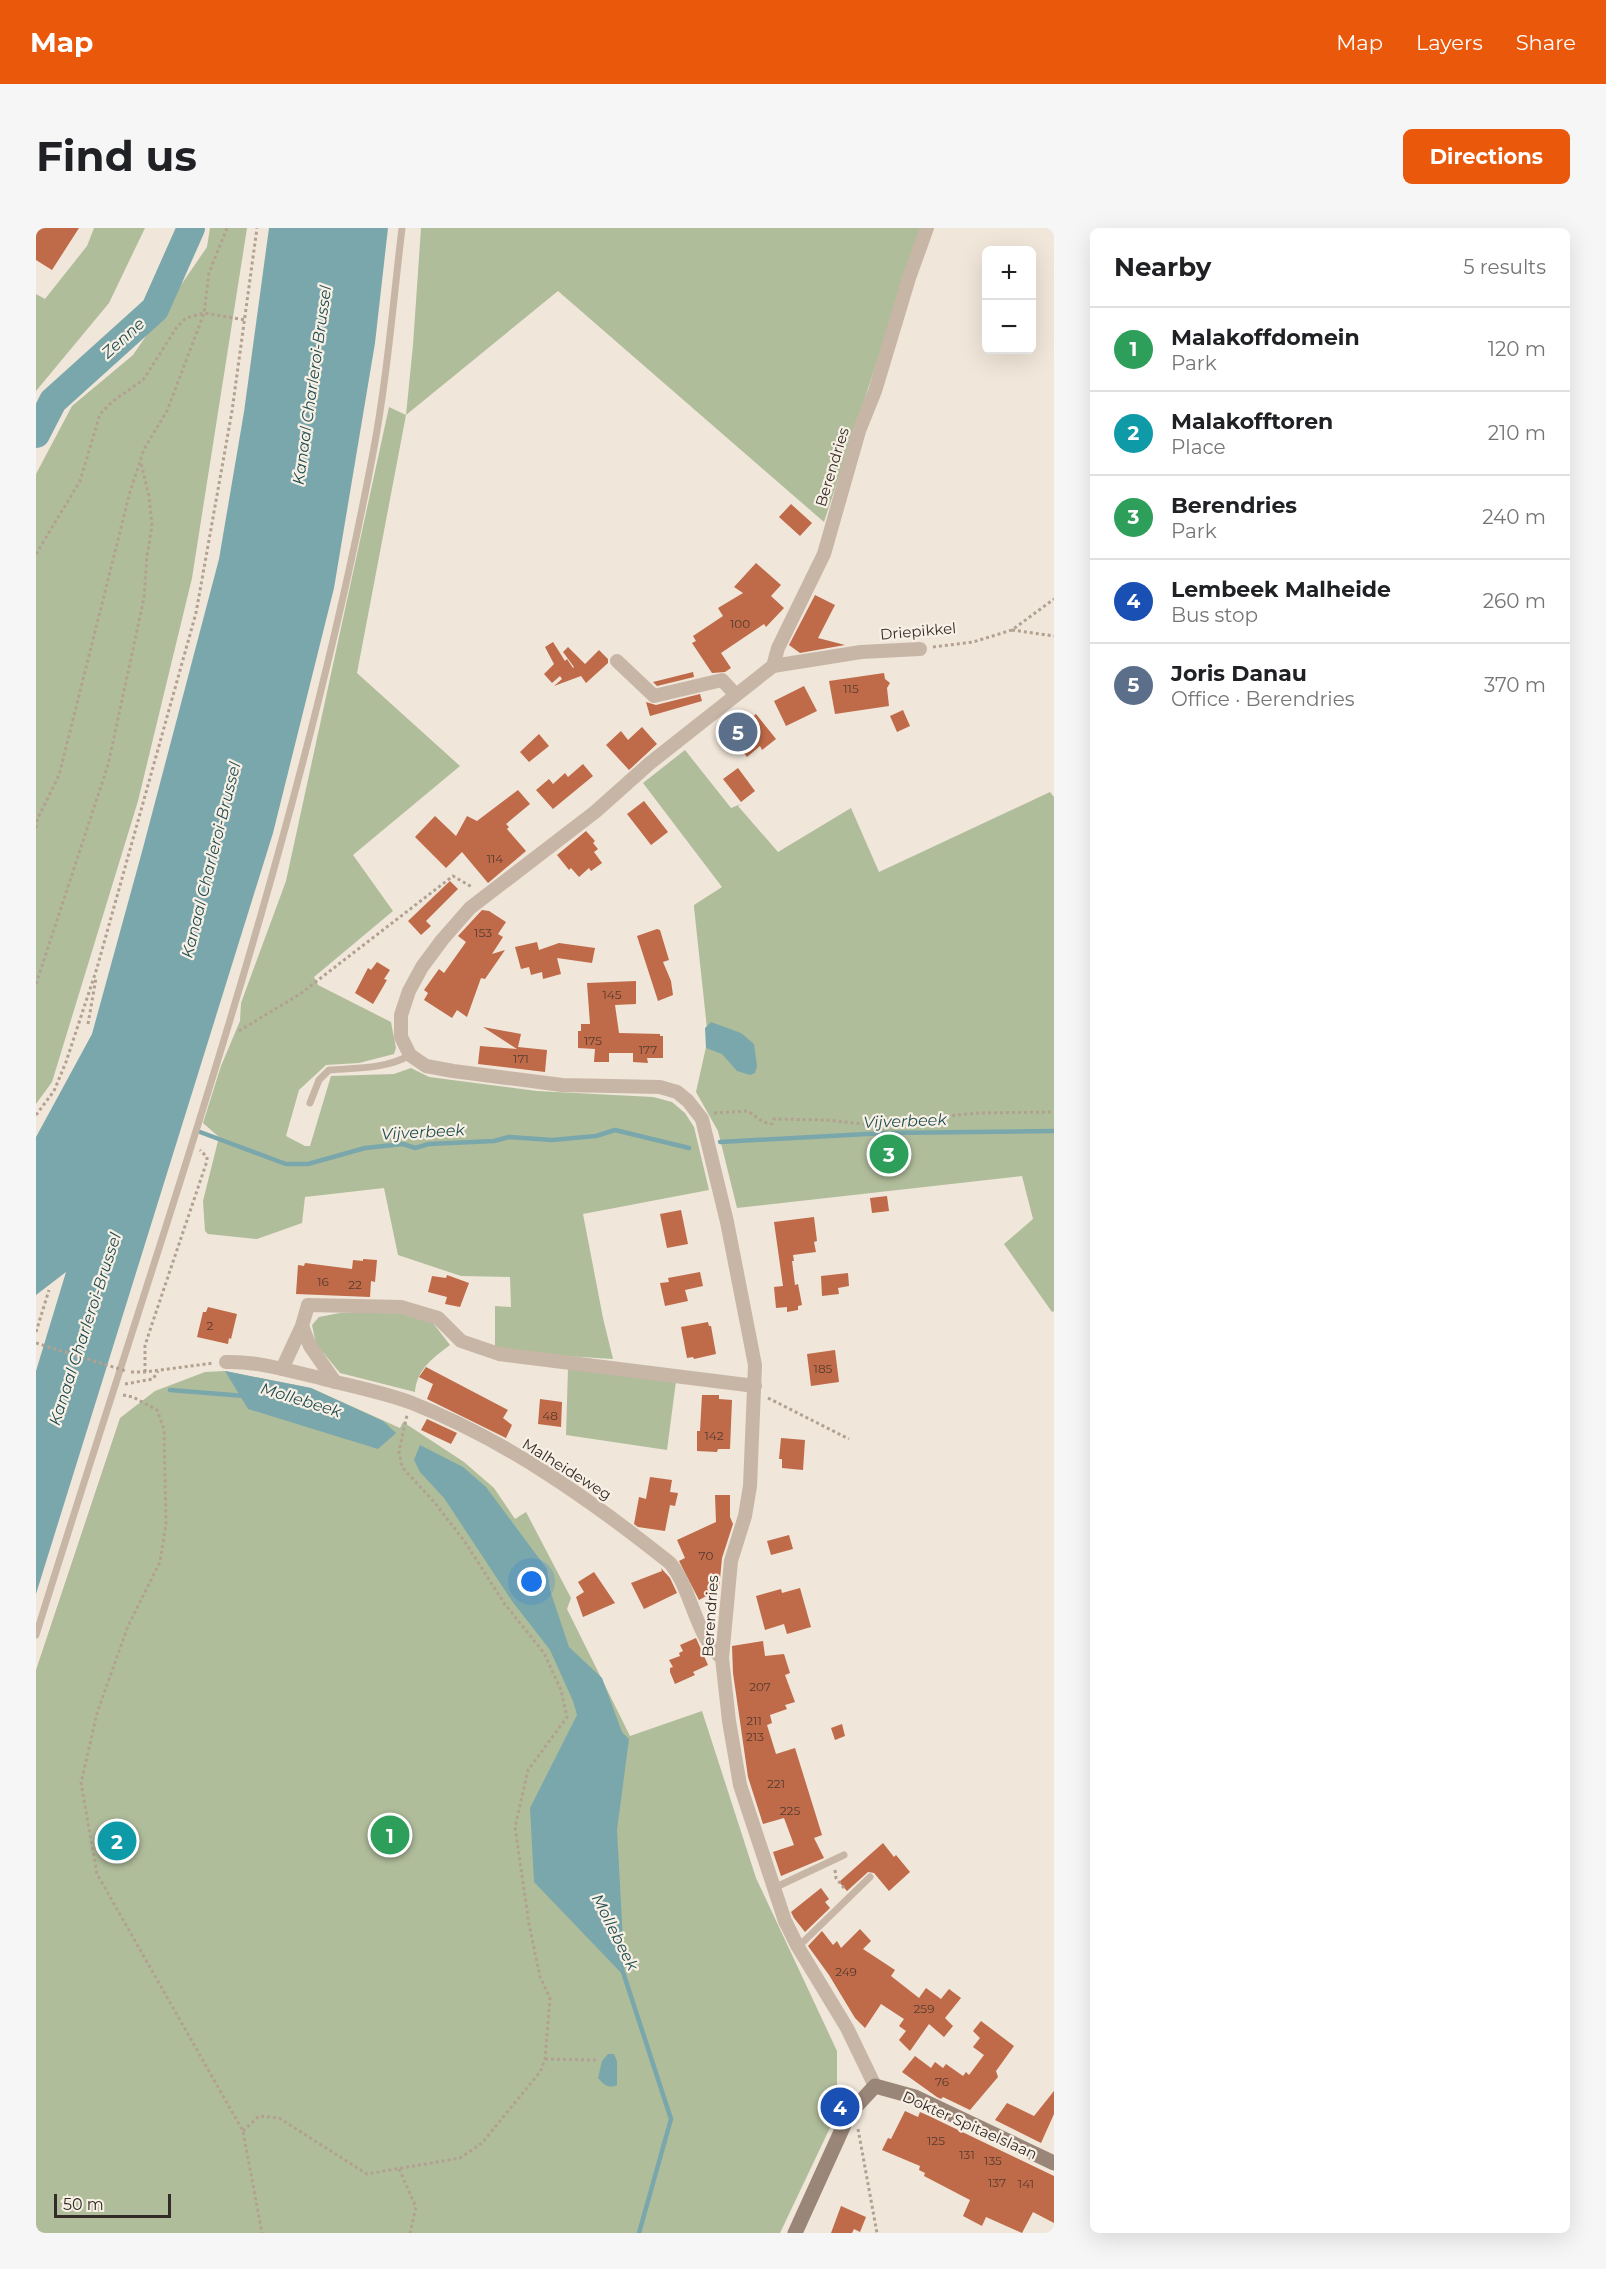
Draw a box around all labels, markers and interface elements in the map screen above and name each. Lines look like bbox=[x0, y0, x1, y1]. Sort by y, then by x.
text: Map bbox=[30, 25, 93, 59]
text: Map bbox=[1336, 30, 1383, 55]
text: Layers bbox=[1416, 30, 1483, 55]
text: Share bbox=[1516, 30, 1576, 55]
button: Directions bbox=[1403, 129, 1570, 184]
text: Find us bbox=[36, 130, 197, 182]
map controls bbox=[982, 246, 1036, 354]
button: + bbox=[982, 246, 1036, 300]
text: Nearby bbox=[1114, 251, 1211, 283]
text: 5 results bbox=[1463, 255, 1546, 279]
water label: Kanaal Charleroi-Brussel bbox=[289, 283, 336, 486]
button: − bbox=[982, 300, 1036, 354]
water label: Zenne bbox=[97, 314, 148, 363]
text: Malakoffdomein bbox=[1171, 324, 1360, 351]
text: 1 bbox=[1130, 337, 1137, 361]
text: 120 m bbox=[1488, 337, 1546, 361]
text: Park bbox=[1171, 351, 1217, 375]
text: Malakofftoren bbox=[1171, 408, 1333, 435]
text: 2 bbox=[1128, 421, 1139, 445]
text: 210 m bbox=[1488, 421, 1546, 445]
street label: Berendries bbox=[811, 425, 853, 509]
text: Place bbox=[1171, 435, 1226, 459]
text: Berendries bbox=[1171, 492, 1297, 519]
text: 3 bbox=[1128, 505, 1139, 529]
text: 240 m bbox=[1482, 505, 1546, 529]
text: Park bbox=[1171, 519, 1217, 543]
text: Lembeek Malheide bbox=[1171, 576, 1391, 603]
text: 4 bbox=[1127, 589, 1140, 613]
text: 260 m bbox=[1483, 589, 1546, 613]
text: Bus stop bbox=[1171, 603, 1258, 627]
house number: 100 bbox=[730, 616, 750, 631]
street label: Driepikkel bbox=[879, 618, 957, 644]
text: Joris Danau bbox=[1171, 660, 1307, 687]
text: 5 bbox=[1128, 673, 1139, 697]
text: 370 m bbox=[1484, 673, 1546, 697]
house number: 115 bbox=[843, 681, 859, 696]
text: Office · Berendries bbox=[1171, 687, 1355, 711]
pin: 5 bbox=[718, 710, 758, 754]
water label: Kanaal Charleroi-Brussel bbox=[177, 759, 245, 960]
house number: 114 bbox=[487, 851, 503, 866]
house number: 153 bbox=[474, 925, 492, 940]
house number: 145 bbox=[602, 987, 622, 1002]
house number: 175 bbox=[584, 1033, 602, 1048]
house number: 177 bbox=[639, 1042, 657, 1057]
house number: 171 bbox=[513, 1051, 529, 1066]
water label: Vijverbeek bbox=[863, 1110, 949, 1132]
water label: Vijverbeek bbox=[381, 1120, 467, 1144]
pin: 3 bbox=[870, 1132, 908, 1176]
water label: Kanaal Charleroi-Brussel bbox=[45, 1230, 125, 1428]
house number: 16 bbox=[317, 1274, 329, 1289]
house number: 22 bbox=[348, 1277, 362, 1292]
house number: 2 bbox=[207, 1318, 214, 1333]
house number: 185 bbox=[814, 1361, 833, 1376]
water label: Mollebeek bbox=[258, 1379, 345, 1422]
house number: 48 bbox=[542, 1408, 558, 1423]
house number: 142 bbox=[704, 1428, 724, 1443]
street label: Malheideweg bbox=[519, 1434, 615, 1504]
house number: 70 bbox=[699, 1548, 713, 1563]
your location bbox=[517, 1567, 546, 1596]
street label: Berendries bbox=[698, 1574, 722, 1658]
house number: 207 bbox=[749, 1679, 771, 1694]
house number: 211 bbox=[746, 1713, 762, 1728]
house number: 213 bbox=[746, 1729, 764, 1744]
house number: 221 bbox=[767, 1776, 785, 1791]
house number: 225 bbox=[780, 1803, 800, 1818]
pin: 1 bbox=[370, 1812, 410, 1858]
pin: 2 bbox=[98, 1818, 136, 1864]
water label: Mollebeek bbox=[588, 1891, 643, 1975]
house number: 249 bbox=[835, 1964, 857, 1979]
house number: 259 bbox=[914, 2001, 934, 2016]
house number: 76 bbox=[935, 2074, 949, 2089]
pin: 4 bbox=[820, 2084, 860, 2130]
street label: Dokter Spitaelslaan bbox=[900, 2087, 1040, 2163]
house number: 125 bbox=[927, 2133, 945, 2148]
house number: 131 bbox=[959, 2147, 975, 2162]
house number: 135 bbox=[984, 2153, 1002, 2168]
house number: 137 bbox=[988, 2175, 1006, 2190]
house number: 141 bbox=[1018, 2176, 1034, 2191]
scale bar bbox=[54, 2191, 171, 2218]
text: 50 m bbox=[63, 2195, 104, 2214]

